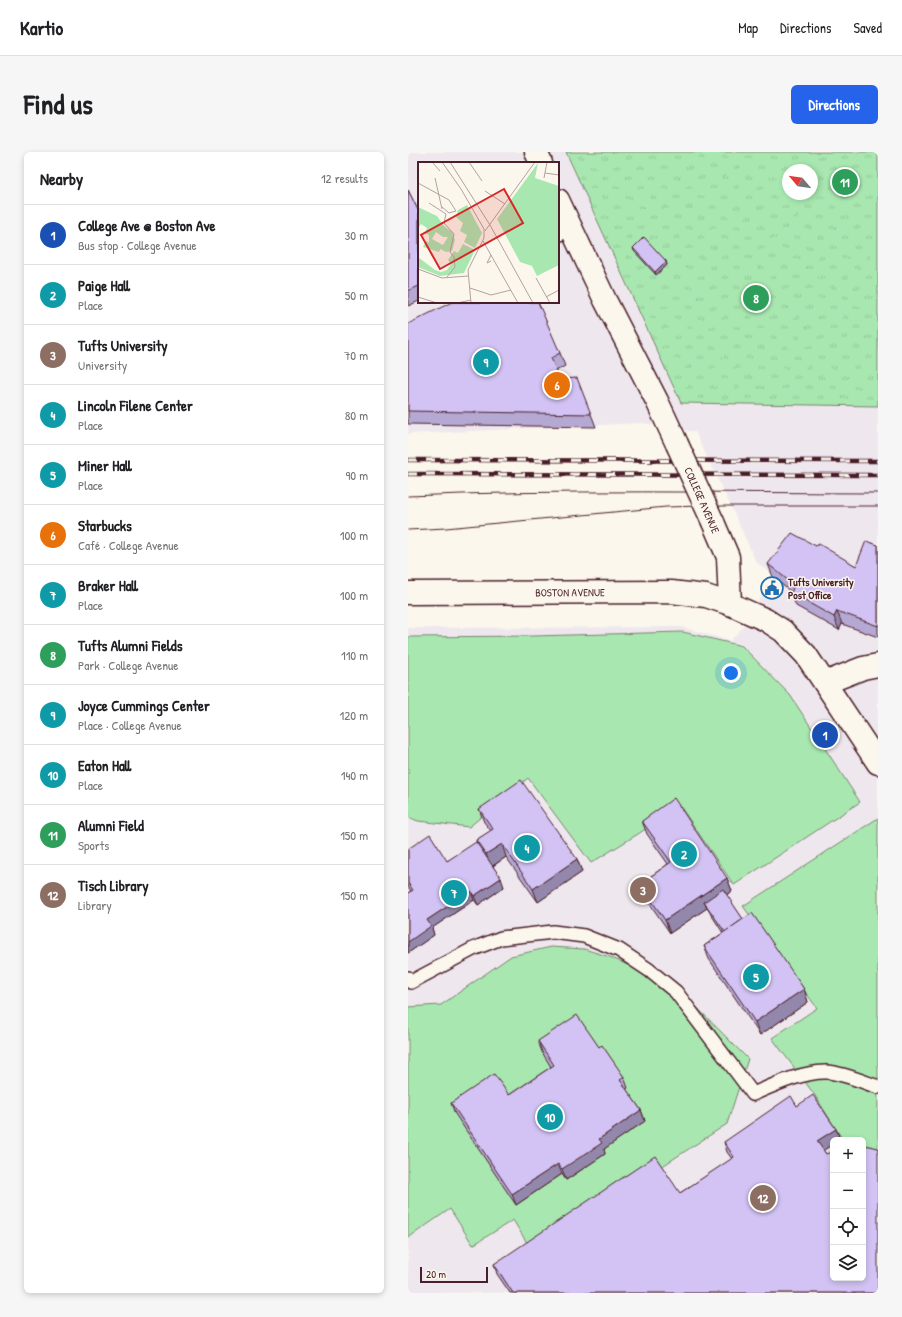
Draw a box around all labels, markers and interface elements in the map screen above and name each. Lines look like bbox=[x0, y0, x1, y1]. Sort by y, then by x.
text: Kartio bbox=[20, 15, 63, 41]
text: Map bbox=[738, 18, 758, 37]
text: Directions bbox=[780, 18, 831, 37]
text: Saved bbox=[853, 18, 882, 37]
text: Find us bbox=[24, 85, 93, 123]
button: Directions bbox=[791, 85, 878, 124]
inset map bbox=[418, 162, 559, 303]
north arrow bbox=[782, 164, 818, 200]
text: Nearby bbox=[40, 167, 83, 190]
pin: 11 bbox=[832, 167, 858, 197]
text: 12 results bbox=[321, 169, 368, 187]
text: College Ave @ Boston Ave bbox=[78, 215, 215, 236]
text: 1 bbox=[51, 226, 55, 244]
text: 30 m bbox=[345, 226, 368, 244]
text: Bus stop · College Avenue bbox=[78, 236, 197, 254]
text: Paige Hall bbox=[78, 275, 130, 296]
pin: 8 bbox=[743, 283, 769, 313]
text: 2 bbox=[50, 286, 56, 304]
text: 50 m bbox=[345, 286, 368, 304]
text: Place bbox=[78, 296, 103, 314]
text: Tufts University bbox=[78, 335, 168, 356]
text: 3 bbox=[50, 346, 56, 364]
text: 70 m bbox=[344, 346, 368, 364]
pin: 9 bbox=[473, 347, 499, 377]
text: University bbox=[78, 356, 127, 374]
pin: 6 bbox=[544, 370, 570, 400]
text: Lincoln Filene Center bbox=[78, 395, 193, 416]
text: 4 bbox=[51, 406, 55, 424]
text: 80 m bbox=[345, 406, 368, 424]
text: Place bbox=[78, 416, 103, 434]
text: Miner Hall bbox=[78, 455, 132, 476]
street label: COLLEGE AVENUE bbox=[681, 465, 723, 535]
text: 5 bbox=[50, 466, 56, 484]
text: 90 m bbox=[346, 466, 368, 484]
text: Place bbox=[78, 476, 103, 494]
text: Starbucks bbox=[78, 515, 132, 536]
text: 6 bbox=[50, 526, 56, 544]
text: 100 m bbox=[340, 526, 368, 544]
text: Café · College Avenue bbox=[78, 536, 179, 554]
text: Braker Hall bbox=[78, 575, 138, 596]
public building icon: Tufts University Post Office bbox=[759, 575, 785, 601]
place label: Tufts University Post Office bbox=[787, 575, 854, 602]
street label: BOSTON AVENUE bbox=[535, 585, 605, 600]
text: 7 bbox=[50, 586, 56, 604]
text: 100 m bbox=[340, 586, 368, 604]
text: Place bbox=[78, 596, 103, 614]
text: Tufts Alumni Fields bbox=[78, 635, 182, 656]
text: 8 bbox=[50, 646, 56, 664]
text: 110 m bbox=[341, 646, 368, 664]
text: Park · College Avenue bbox=[78, 656, 178, 674]
your location bbox=[721, 663, 741, 683]
text: Joyce Cummings Center bbox=[78, 695, 210, 716]
text: 9 bbox=[51, 706, 55, 724]
text: 120 m bbox=[340, 706, 368, 724]
text: Place · College Avenue bbox=[78, 716, 182, 734]
pin: 1 bbox=[812, 720, 838, 750]
text: Eaton Hall bbox=[78, 755, 131, 776]
text: 10 bbox=[48, 766, 58, 784]
text: 140 m bbox=[341, 766, 368, 784]
text: Place bbox=[78, 776, 103, 794]
text: Alumni Field bbox=[78, 815, 144, 836]
text: 11 bbox=[48, 826, 58, 844]
text: 150 m bbox=[340, 826, 368, 844]
pin: 4 bbox=[514, 833, 540, 863]
text: Sports bbox=[78, 836, 109, 854]
pin: 2 bbox=[671, 839, 697, 869]
text: Tisch Library bbox=[78, 875, 149, 896]
pin: 3 bbox=[630, 875, 656, 905]
pin: 7 bbox=[441, 878, 467, 908]
text: 12 bbox=[48, 886, 58, 904]
text: 150 m bbox=[340, 886, 368, 904]
text: Library bbox=[78, 896, 112, 914]
pin: 5 bbox=[743, 962, 769, 992]
pin: 10 bbox=[537, 1102, 563, 1132]
map controls bbox=[830, 1137, 866, 1281]
button: + bbox=[830, 1137, 866, 1173]
button: − bbox=[830, 1173, 866, 1209]
pin: 12 bbox=[750, 1183, 776, 1213]
button: locate bbox=[830, 1209, 866, 1245]
button: layers bbox=[830, 1245, 866, 1281]
scale bar bbox=[420, 1265, 488, 1284]
text: 20 m bbox=[426, 1267, 446, 1281]

